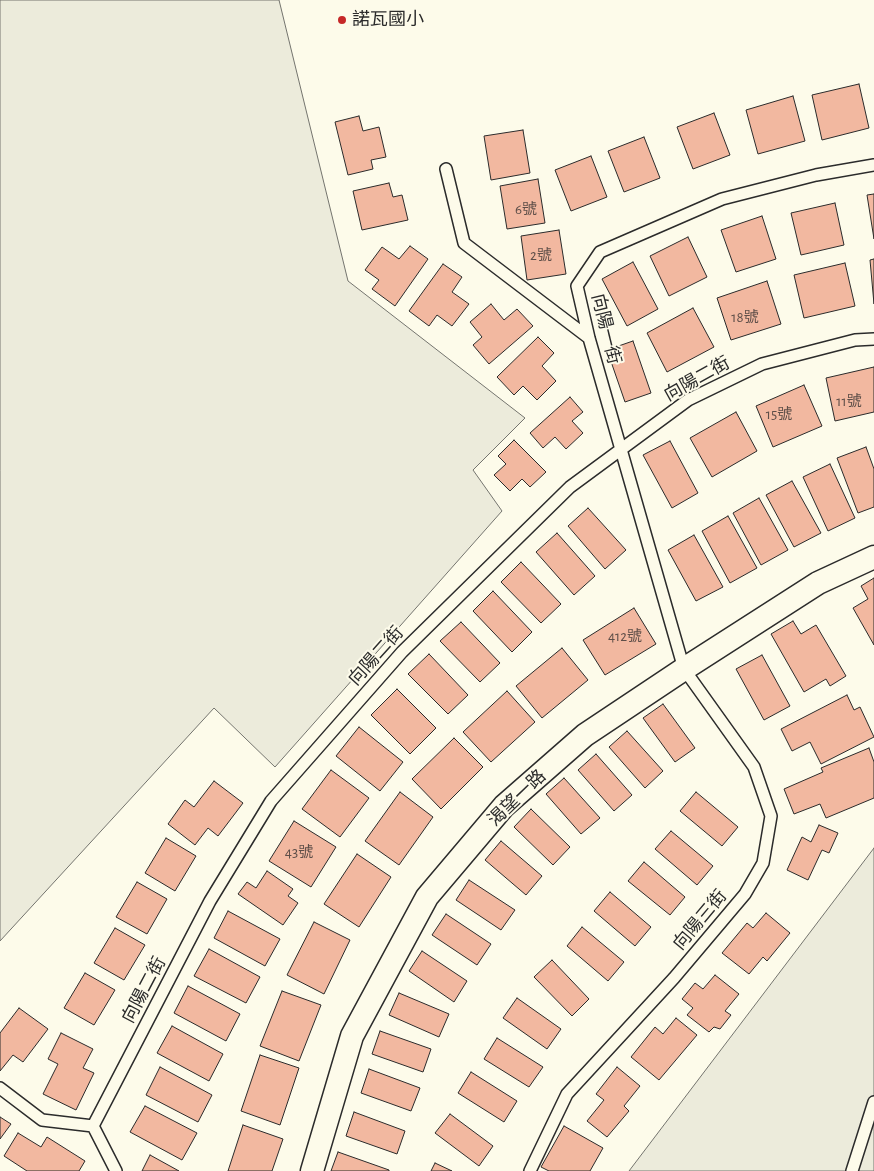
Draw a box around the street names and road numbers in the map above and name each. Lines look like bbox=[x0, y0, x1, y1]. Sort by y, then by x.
street label: 向陽一街 bbox=[587, 291, 625, 367]
street label: 向陽二街 bbox=[660, 352, 734, 406]
street label: 向陽二街 bbox=[344, 622, 408, 690]
street label: 渴望一路 bbox=[484, 765, 550, 831]
street label: 向陽三街 bbox=[669, 885, 731, 955]
street label: 向陽二街 bbox=[118, 953, 170, 1027]

